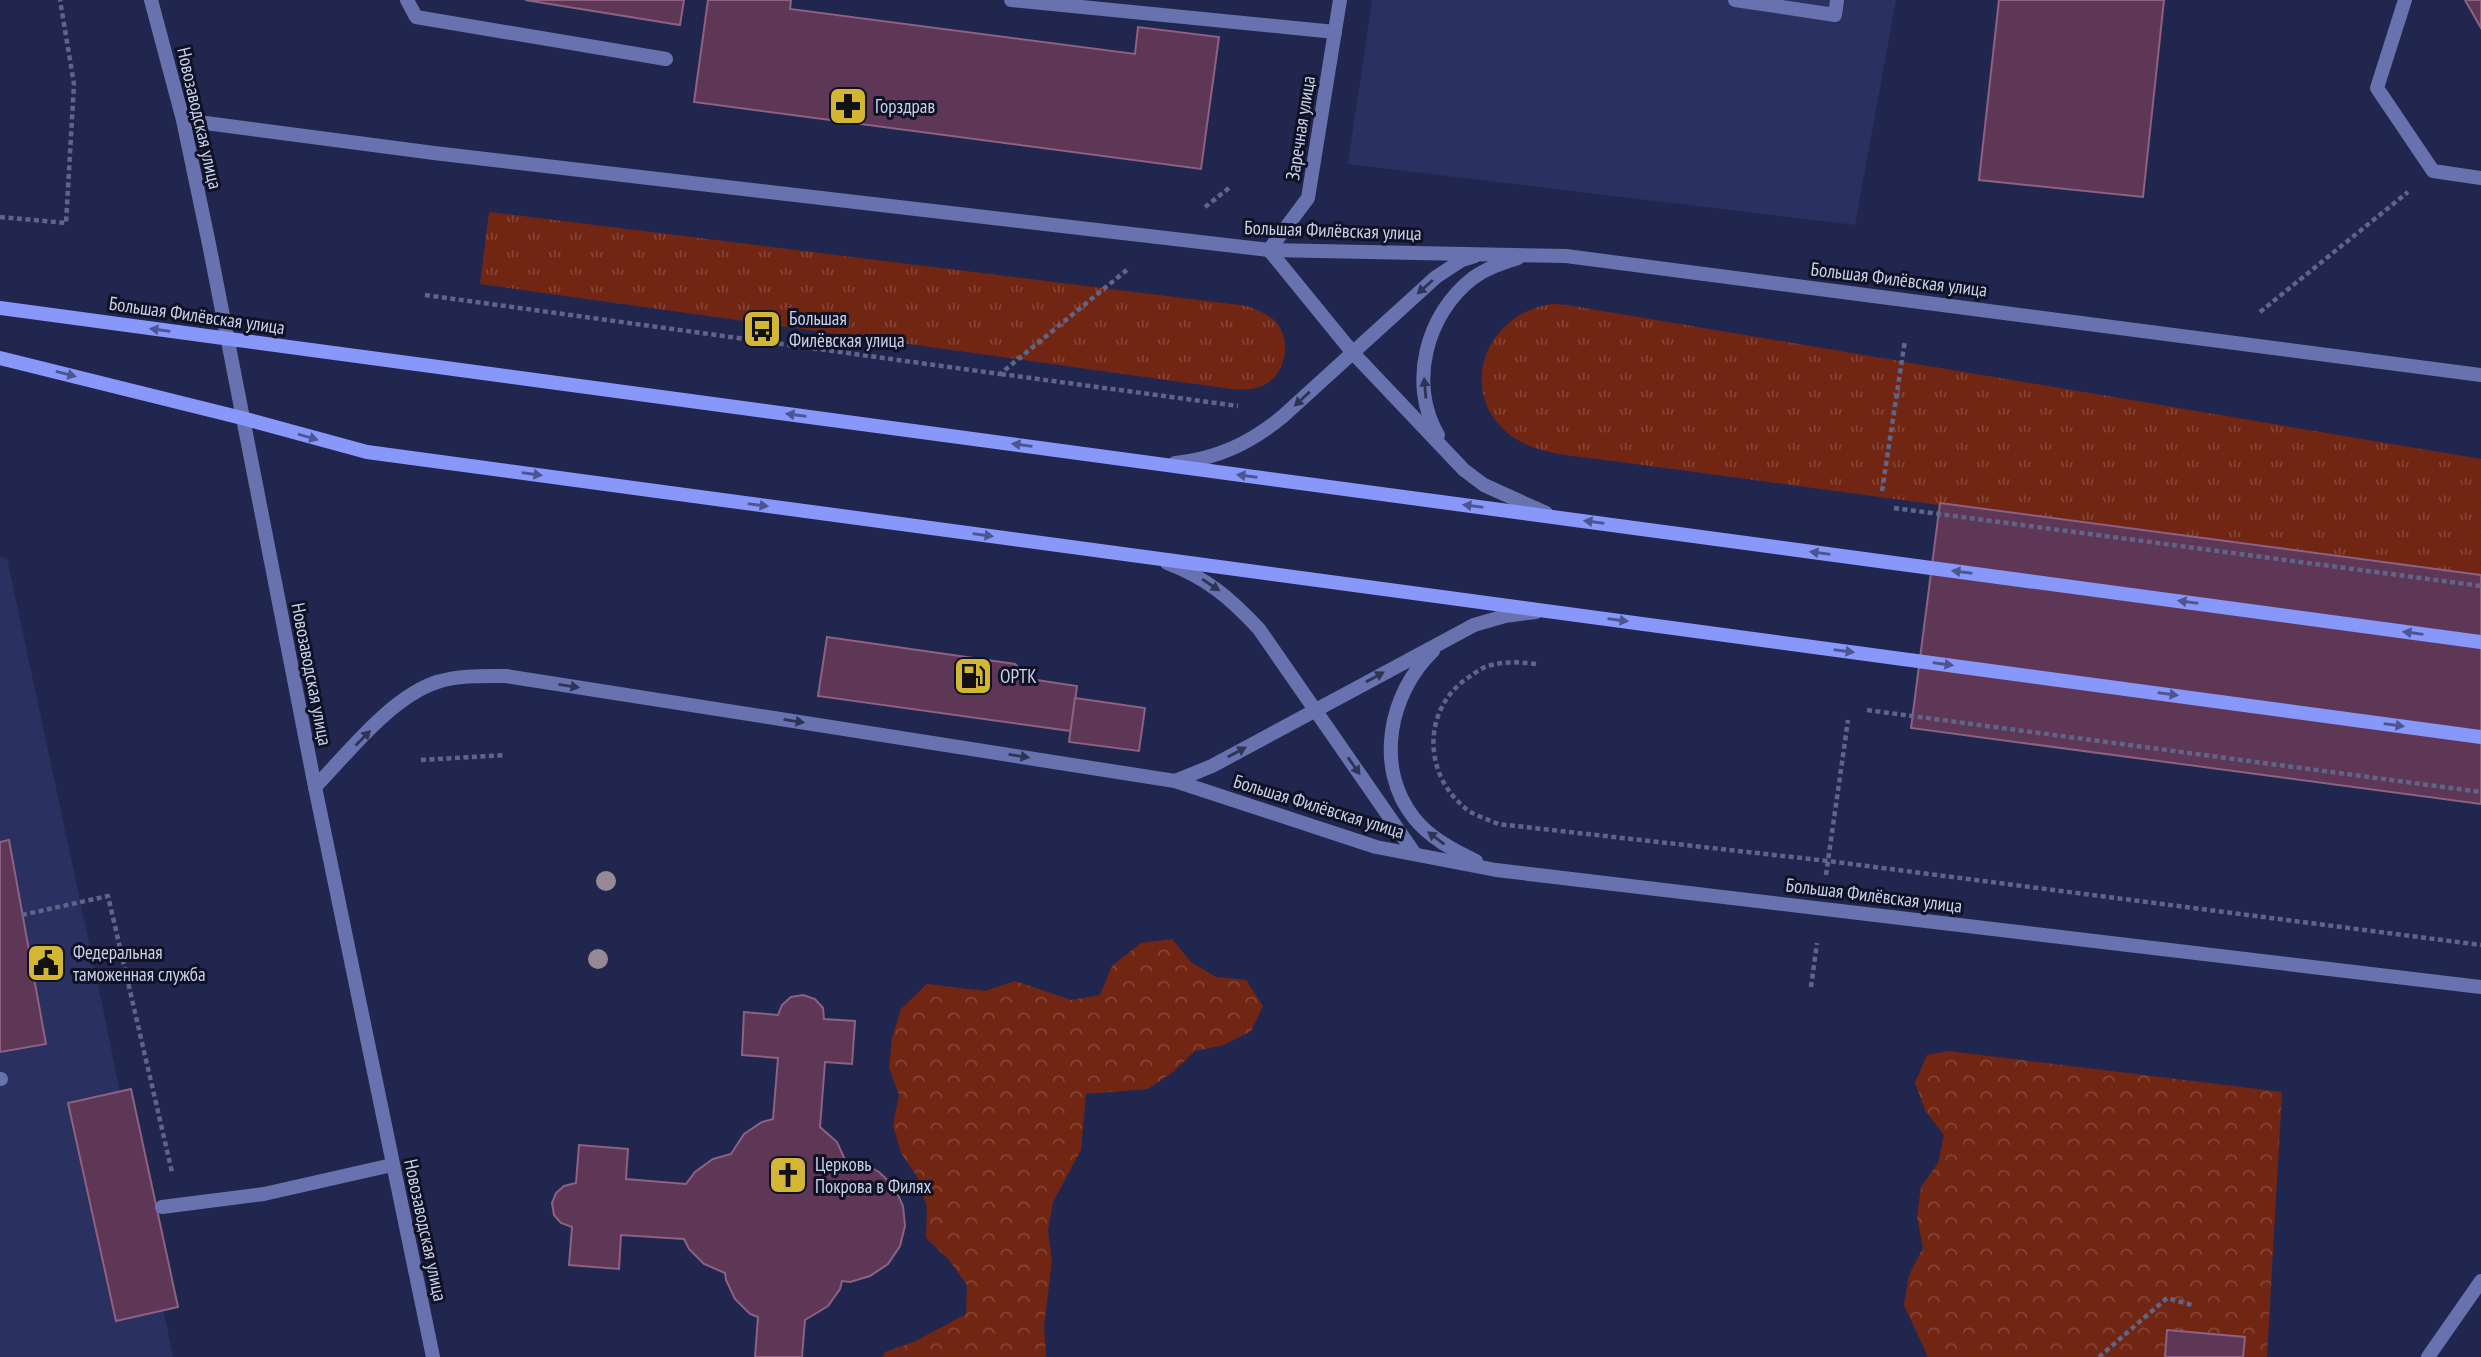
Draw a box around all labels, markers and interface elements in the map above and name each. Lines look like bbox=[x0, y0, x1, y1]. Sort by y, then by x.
street label: Новозаводская улица bbox=[172, 45, 228, 191]
street label: Заречная улица bbox=[1280, 74, 1320, 182]
pharmacy icon: Горздрав bbox=[827, 85, 869, 127]
place label: Горздрав bbox=[875, 94, 935, 118]
street label: Большая Филёвская улица bbox=[1244, 215, 1422, 245]
street label: Большая Филёвская улица bbox=[1809, 256, 1989, 302]
one-way arrow bbox=[1416, 279, 1434, 295]
street label: Большая Филёвская улица bbox=[107, 291, 287, 339]
place label: Большая Филёвская улица bbox=[789, 306, 905, 352]
bus stop icon: Большая Филёвская улица bbox=[741, 308, 783, 350]
one-way arrow bbox=[148, 324, 170, 335]
one-way arrow bbox=[55, 369, 77, 380]
one-way arrow bbox=[1419, 377, 1430, 399]
one-way arrow bbox=[1293, 391, 1311, 407]
one-way arrow bbox=[785, 409, 807, 420]
one-way arrow bbox=[298, 432, 319, 442]
one-way arrow bbox=[1011, 440, 1033, 451]
one-way arrow bbox=[521, 469, 543, 480]
one-way arrow bbox=[1236, 470, 1258, 481]
one-way arrow bbox=[747, 499, 769, 510]
one-way arrow bbox=[1462, 500, 1484, 511]
one-way arrow bbox=[1583, 517, 1605, 528]
one-way arrow bbox=[972, 529, 994, 540]
one-way arrow bbox=[1808, 547, 1830, 558]
one-way arrow bbox=[1951, 566, 1973, 577]
one-way arrow bbox=[1202, 578, 1220, 592]
one-way arrow bbox=[2177, 597, 2199, 608]
street label: Новозаводская улица bbox=[286, 601, 338, 747]
one-way arrow bbox=[1608, 615, 1630, 626]
one-way arrow bbox=[2402, 627, 2424, 638]
one-way arrow bbox=[1833, 645, 1855, 656]
fuel station icon: ОРТК bbox=[952, 655, 994, 697]
one-way arrow bbox=[1932, 659, 1954, 670]
place label: ОРТК bbox=[1000, 664, 1037, 688]
one-way arrow bbox=[1365, 671, 1385, 683]
one-way arrow bbox=[558, 681, 580, 692]
one-way arrow bbox=[2157, 689, 2179, 700]
one-way arrow bbox=[783, 716, 805, 727]
one-way arrow bbox=[2383, 720, 2405, 731]
one-way arrow bbox=[354, 730, 370, 747]
one-way arrow bbox=[1227, 747, 1247, 758]
one-way arrow bbox=[1008, 751, 1030, 762]
one-way arrow bbox=[1347, 757, 1361, 775]
street label: Большая Филёвская улица bbox=[1231, 769, 1407, 843]
one-way arrow bbox=[1427, 831, 1445, 845]
street label: Большая Филёвская улица bbox=[1784, 872, 1964, 918]
place label: Федеральная таможенная служба bbox=[73, 940, 206, 986]
public building icon: Федеральная таможенная служба bbox=[25, 942, 67, 984]
place label: Церковь Покрова в Филях bbox=[815, 1152, 931, 1198]
church icon: Церковь Покрова в Филях bbox=[767, 1154, 809, 1196]
street label: Новозаводская улица bbox=[399, 1157, 453, 1303]

